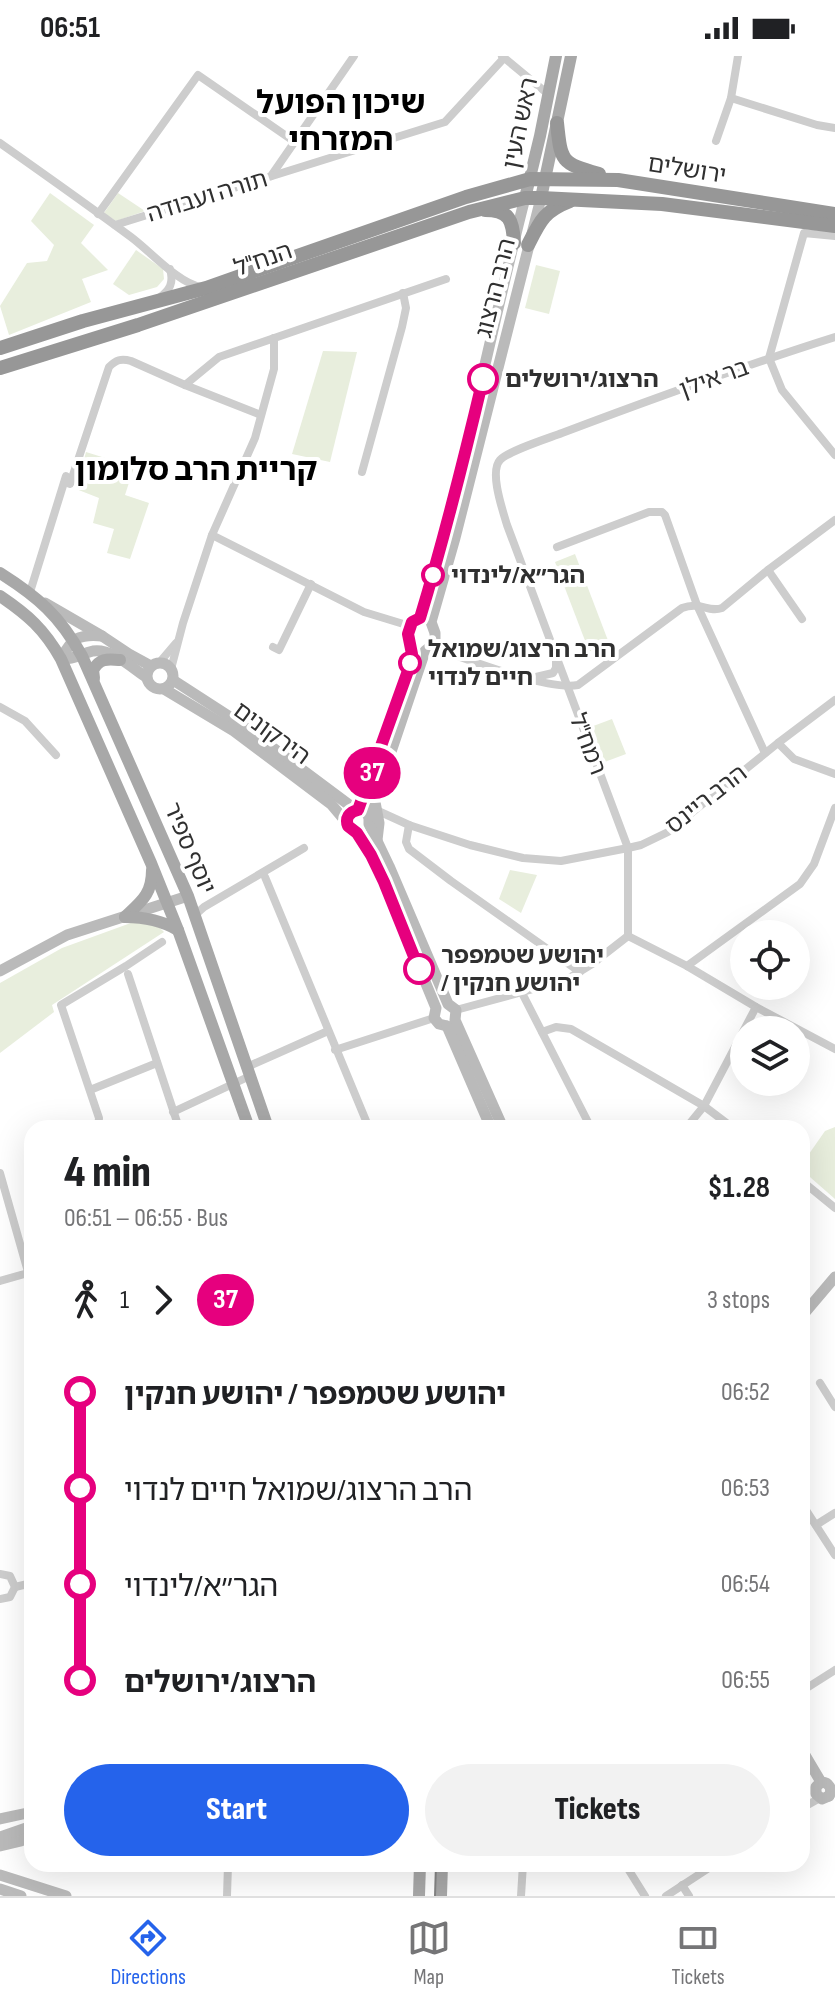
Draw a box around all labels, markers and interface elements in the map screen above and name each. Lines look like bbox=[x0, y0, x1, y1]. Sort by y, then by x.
text: 06:51 bbox=[40, 10, 100, 46]
street label: ראש העין bbox=[497, 75, 544, 172]
district label: שיכון הפועל המזרחי bbox=[256, 84, 426, 160]
street label: ירושלים bbox=[646, 149, 728, 190]
street label: תורה ועבודה bbox=[143, 164, 271, 229]
street label: הרב הרצוג bbox=[469, 235, 522, 341]
street label: הנח"ל bbox=[230, 236, 296, 283]
street label: בר אילן bbox=[676, 353, 753, 404]
marker: הרצוג/ירושלים bbox=[468, 364, 498, 394]
place label: הרצוג/ירושלים bbox=[505, 365, 659, 394]
district label: קריית הרב סלומון bbox=[75, 451, 317, 490]
place label: הגר״א/לינדוי bbox=[451, 561, 585, 590]
marker: הגר״א/לינדוי bbox=[422, 564, 444, 586]
place label: הרב הרצוג/שמואל חיים לנדוי bbox=[428, 635, 616, 692]
marker: הרב הרצוג/שמואל חיים לנדוי bbox=[399, 652, 421, 674]
street label: הירקונים bbox=[228, 696, 316, 771]
street label: רמח"ל bbox=[563, 709, 612, 779]
line badge: 37 bbox=[336, 747, 408, 799]
text: 37 bbox=[360, 756, 384, 789]
street label: הרב ריינס bbox=[660, 759, 753, 840]
street label: יוסף ספיר bbox=[157, 798, 222, 898]
map controls bbox=[730, 920, 810, 1096]
button: locate bbox=[730, 920, 810, 1000]
place label: יהושע שטמפפר / יהושע חנקין bbox=[441, 941, 604, 998]
marker: יהושע שטמפפר / יהושע חנקין bbox=[404, 954, 434, 984]
button: layers bbox=[730, 1016, 810, 1096]
text: 4 min bbox=[64, 1146, 151, 1199]
text: $1.28 bbox=[707, 1170, 770, 1206]
text: 06:51 – 06:55 · Bus bbox=[64, 1203, 228, 1234]
icon: walk bbox=[64, 1278, 108, 1322]
icon: forward bbox=[141, 1278, 185, 1322]
text: 37 bbox=[213, 1283, 238, 1316]
text: 1 bbox=[120, 1285, 129, 1316]
text: 3 stops bbox=[707, 1285, 770, 1316]
text: יהושע שטמפפר / יהושע חנקין bbox=[124, 1377, 506, 1413]
text: 06:52 bbox=[721, 1377, 770, 1408]
text: הרב הרצוג/שמואל חיים לנדוי bbox=[124, 1473, 472, 1509]
text: 06:53 bbox=[721, 1473, 770, 1504]
text: הגר״א/לינדוי bbox=[124, 1569, 278, 1605]
text: 06:54 bbox=[721, 1569, 770, 1600]
text: הרצוג/ירושלים bbox=[124, 1665, 316, 1701]
text: 06:55 bbox=[721, 1665, 770, 1696]
button: Start bbox=[64, 1764, 409, 1856]
button: Tickets bbox=[425, 1764, 770, 1856]
tab: Directions bbox=[110, 1916, 186, 1991]
tab: Map bbox=[407, 1916, 451, 1991]
tab: Tickets bbox=[672, 1916, 725, 1991]

